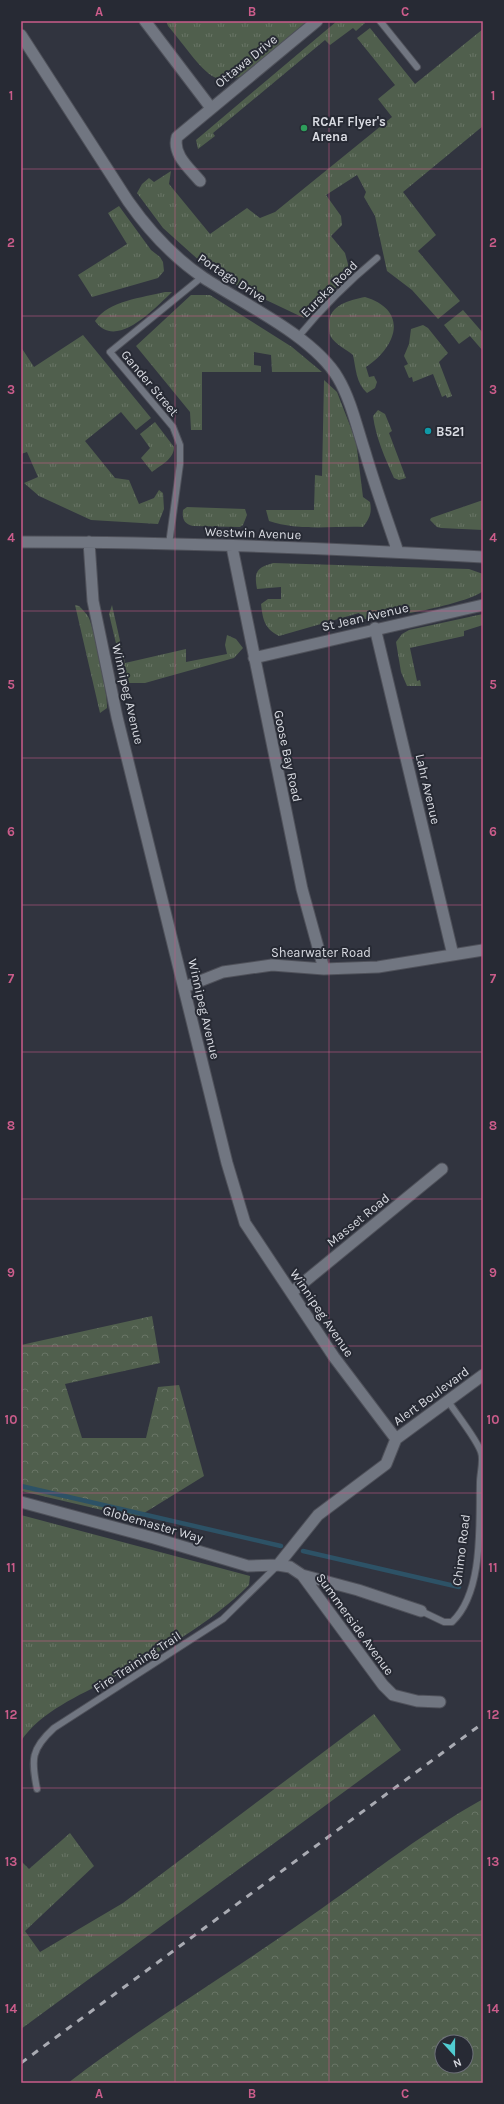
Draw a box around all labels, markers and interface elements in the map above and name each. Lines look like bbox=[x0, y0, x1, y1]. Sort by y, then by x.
text: A bbox=[95, 4, 103, 19]
text: B bbox=[248, 4, 256, 19]
text: C bbox=[401, 4, 409, 19]
street label: Ottawa Drive bbox=[212, 31, 280, 91]
text: 1 bbox=[9, 88, 13, 103]
text: 1 bbox=[491, 88, 495, 103]
place label: RCAF Flyer's Arena bbox=[312, 114, 386, 144]
marker: RCAF Flyer's Arena bbox=[299, 123, 309, 133]
text: 2 bbox=[7, 235, 15, 250]
text: 2 bbox=[489, 235, 497, 250]
street label: Portage Drive bbox=[195, 250, 269, 306]
street label: Eureka Road bbox=[298, 258, 360, 320]
street label: Gander Street bbox=[118, 347, 182, 419]
text: 3 bbox=[7, 382, 15, 397]
text: 3 bbox=[489, 382, 497, 397]
place label: B521 bbox=[436, 424, 465, 439]
marker: B521 bbox=[423, 426, 433, 436]
street label: Westwin Avenue bbox=[204, 524, 302, 542]
text: 4 bbox=[7, 530, 15, 545]
text: 4 bbox=[489, 530, 497, 545]
street label: St Jean Avenue bbox=[320, 600, 410, 634]
street label: Winnipeg Avenue bbox=[109, 642, 147, 746]
text: 5 bbox=[7, 677, 15, 692]
text: 5 bbox=[489, 677, 497, 692]
street label: Goose Bay Road bbox=[271, 709, 305, 803]
street label: Lahr Avenue bbox=[413, 752, 443, 826]
text: 6 bbox=[7, 824, 15, 839]
text: 6 bbox=[489, 824, 497, 839]
street label: Shearwater Road bbox=[271, 945, 371, 960]
street label: Winnipeg Avenue bbox=[185, 957, 223, 1061]
text: 7 bbox=[8, 971, 15, 986]
text: 7 bbox=[490, 971, 497, 986]
text: 8 bbox=[7, 1118, 15, 1133]
text: 8 bbox=[489, 1118, 497, 1133]
street label: Masset Road bbox=[324, 1190, 392, 1250]
text: 9 bbox=[7, 1265, 15, 1280]
text: 9 bbox=[489, 1265, 497, 1280]
street label: Winnipeg Avenue bbox=[287, 1266, 357, 1360]
street label: Alert Boulevard bbox=[390, 1364, 472, 1428]
text: 10 bbox=[5, 1412, 17, 1427]
text: 10 bbox=[487, 1412, 499, 1427]
street label: Globemaster Way bbox=[101, 1503, 205, 1545]
street label: Chimo Road bbox=[449, 1513, 473, 1587]
text: 11 bbox=[6, 1560, 16, 1575]
text: 11 bbox=[488, 1560, 498, 1575]
street label: Summerside Avenue bbox=[313, 1570, 397, 1678]
street label: Fire Training Trail bbox=[90, 1628, 184, 1696]
text: 12 bbox=[5, 1707, 17, 1722]
text: 12 bbox=[487, 1707, 499, 1722]
text: 13 bbox=[5, 1854, 17, 1869]
text: 13 bbox=[487, 1854, 499, 1869]
text: 14 bbox=[5, 2001, 17, 2016]
text: 14 bbox=[487, 2001, 499, 2016]
north arrow bbox=[434, 2034, 474, 2074]
text: N bbox=[451, 2055, 463, 2070]
text: A bbox=[95, 2086, 103, 2101]
text: B bbox=[248, 2086, 256, 2101]
text: C bbox=[401, 2086, 409, 2101]

